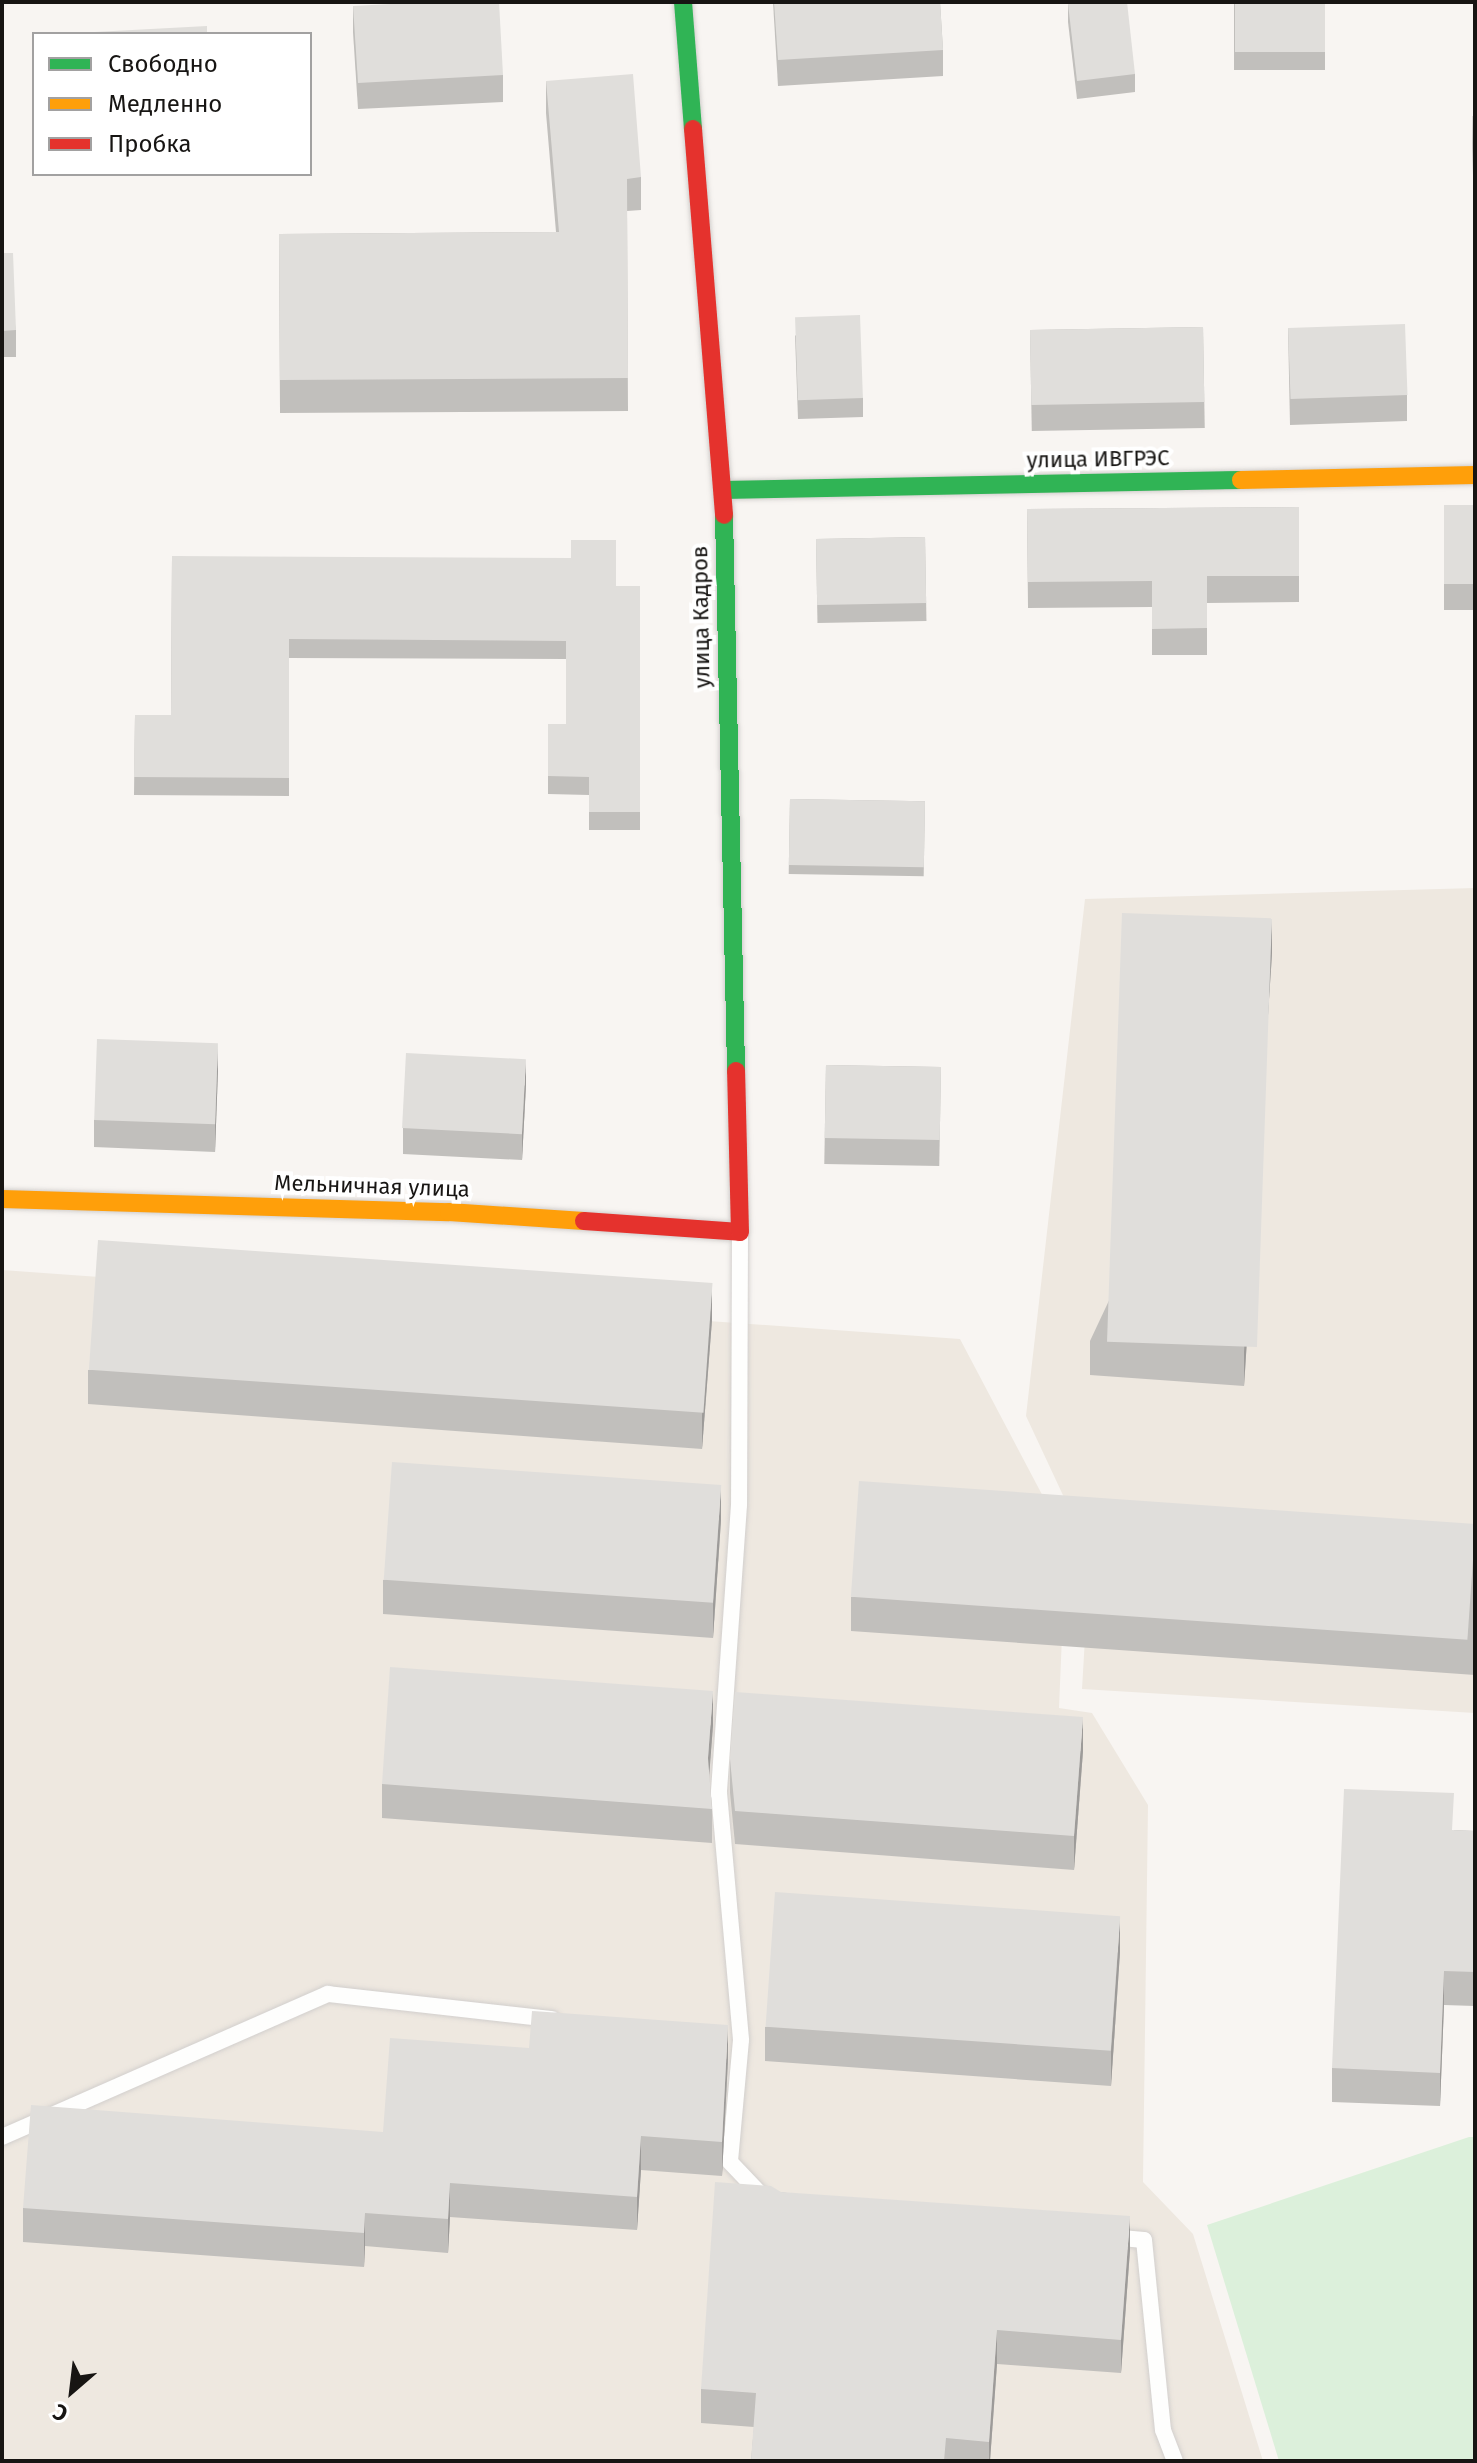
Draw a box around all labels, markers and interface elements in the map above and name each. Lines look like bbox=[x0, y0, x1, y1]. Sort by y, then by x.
legend bbox=[32, 32, 312, 176]
text: Свободно bbox=[108, 50, 218, 78]
text: Медленно bbox=[108, 90, 222, 118]
text: Пробка bbox=[108, 130, 192, 158]
street label: улица ИВГРЭС bbox=[1026, 445, 1170, 473]
street label: улица Кадров bbox=[687, 546, 715, 688]
street label: Мельничная улица bbox=[274, 1169, 470, 1203]
north arrow bbox=[32, 2351, 112, 2431]
text: С bbox=[49, 2398, 72, 2428]

